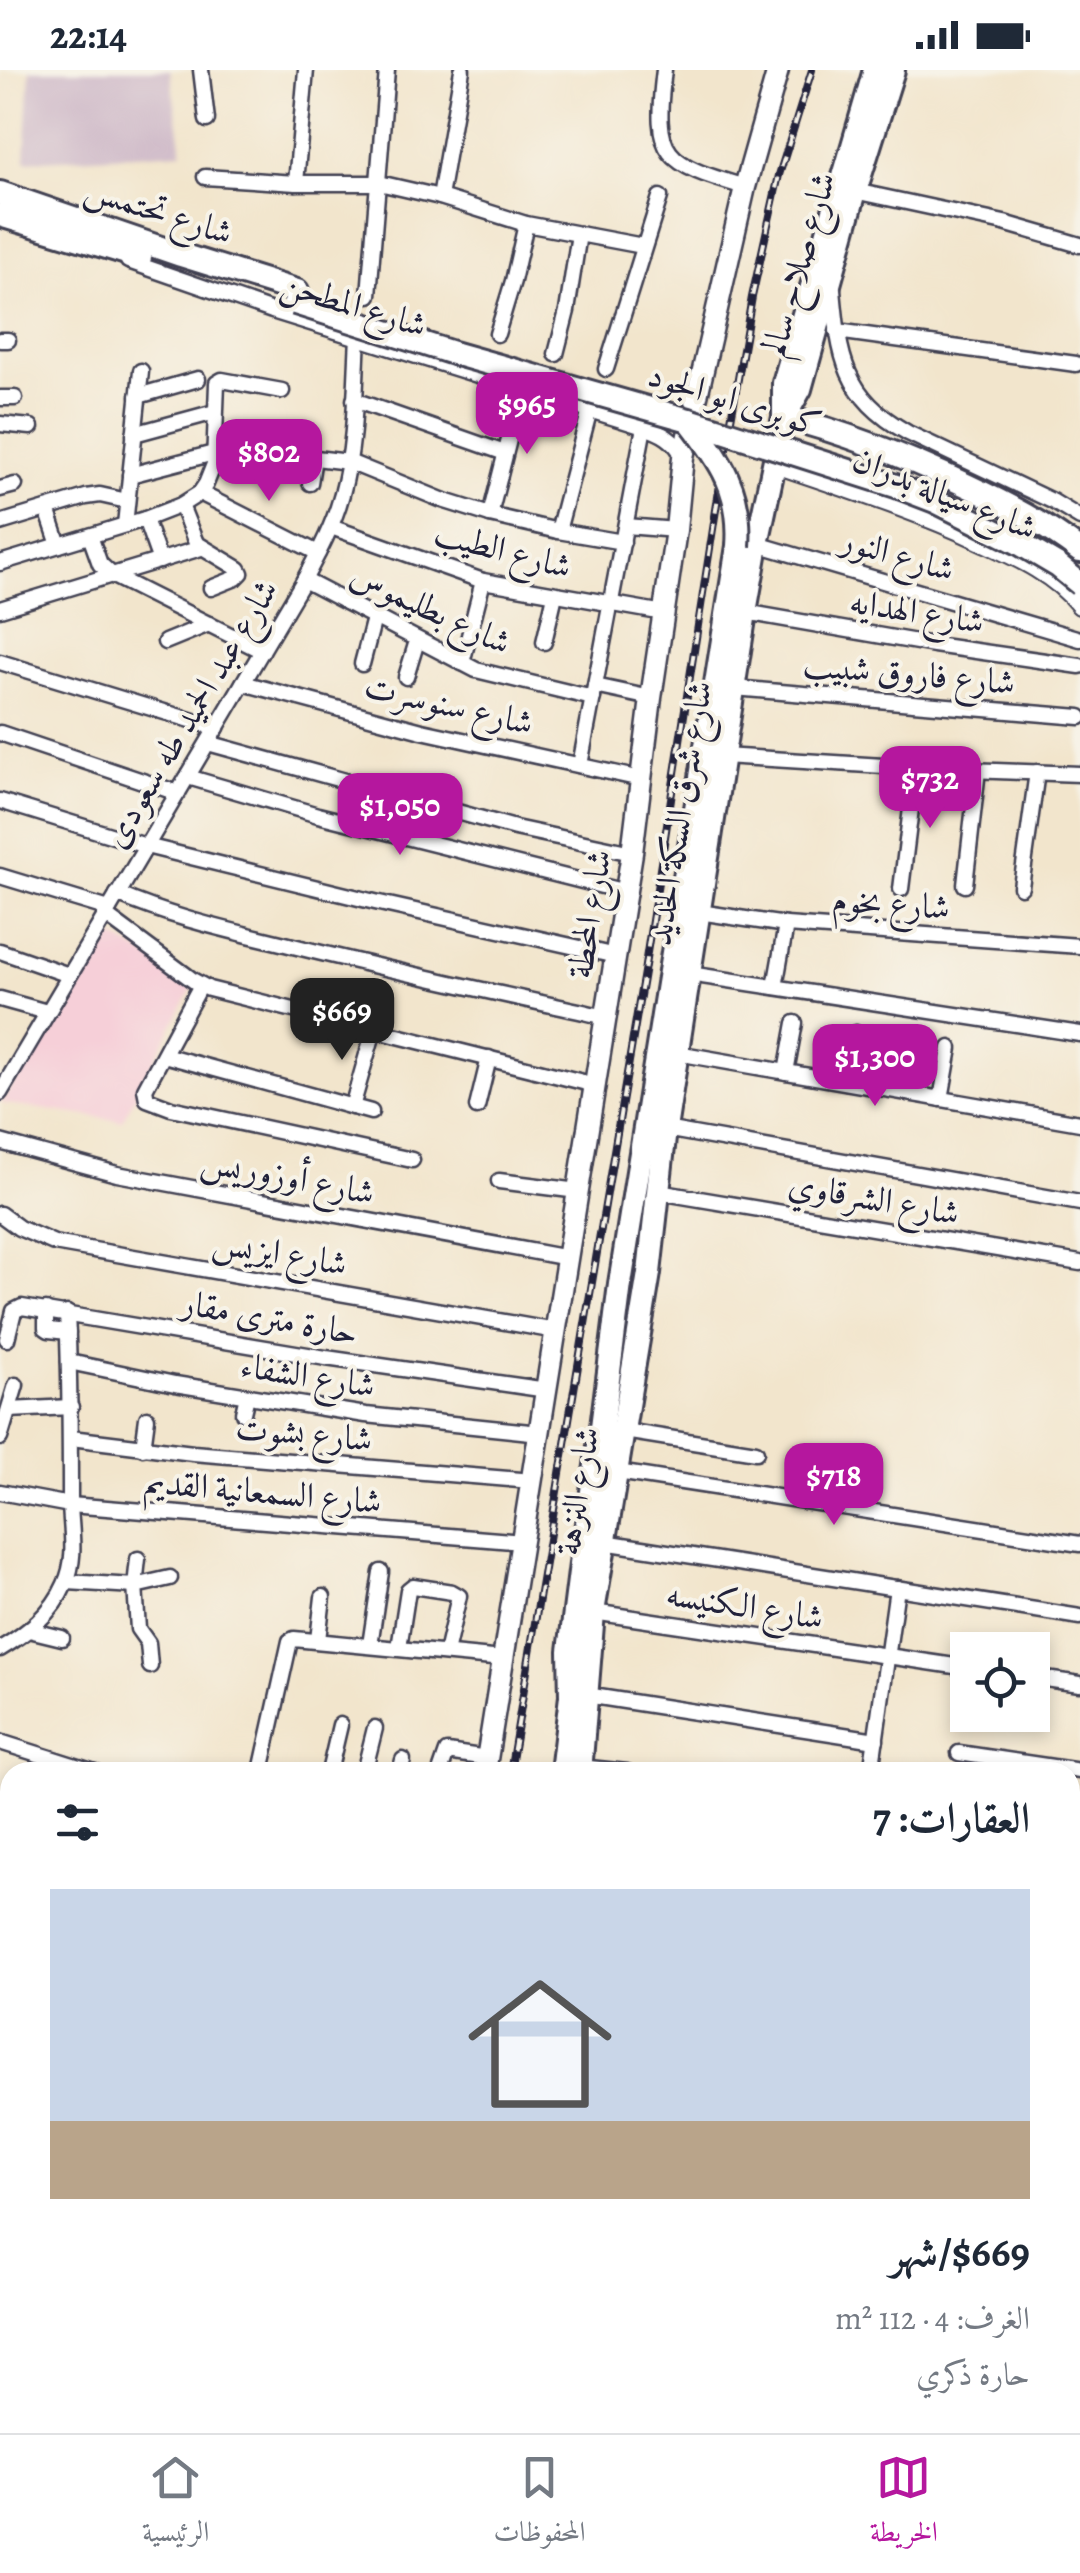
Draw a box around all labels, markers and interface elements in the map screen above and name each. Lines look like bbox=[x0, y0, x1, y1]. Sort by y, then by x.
text: 22:14 bbox=[50, 9, 127, 61]
street label: شارع تحتمس bbox=[77, 164, 239, 261]
street label: شارع صلاح سالم bbox=[749, 166, 854, 364]
street label: شارع المطحن bbox=[274, 259, 433, 354]
street label: كوبرى ابو الجود bbox=[642, 350, 828, 448]
pin: $965 bbox=[468, 372, 586, 457]
text: $965 bbox=[498, 382, 556, 426]
pin: $802 bbox=[210, 419, 328, 504]
text: $802 bbox=[238, 429, 300, 473]
street label: شارع سيالة بدران bbox=[844, 434, 1044, 556]
street label: شارع الطيب bbox=[428, 508, 577, 595]
street label: شارع النور bbox=[831, 514, 960, 598]
street label: شارع بطليموس bbox=[341, 550, 519, 671]
street label: شارع عبد الحميد طه سعودى bbox=[91, 570, 294, 859]
street label: شارع الهدايه bbox=[846, 577, 988, 650]
street label: شارع فاروق شبيب bbox=[800, 640, 1017, 711]
street label: شارع سنوسرت bbox=[359, 661, 538, 752]
street label: شارع شرق السكة الحديد bbox=[634, 677, 729, 950]
pin: $732 bbox=[871, 746, 989, 831]
text: $732 bbox=[901, 756, 959, 800]
pin: $1,050 bbox=[319, 773, 481, 858]
text: $1,050 bbox=[360, 783, 440, 827]
street label: شارع المحطة bbox=[555, 846, 628, 983]
street label: شارع بخوم bbox=[830, 875, 952, 938]
pin: $669 bbox=[283, 978, 401, 1063]
text: $669 bbox=[312, 988, 372, 1032]
pin: $1,300 bbox=[794, 1024, 956, 1109]
text: $1,300 bbox=[835, 1034, 915, 1078]
street label: شارع أوزوريس bbox=[196, 1136, 379, 1221]
street label: شارع الشرقاوي bbox=[784, 1159, 963, 1242]
street label: شارع ايزيس bbox=[208, 1217, 351, 1292]
street label: حارة مترى مقار bbox=[175, 1277, 362, 1356]
street label: شارع الشفاء bbox=[236, 1341, 379, 1414]
street label: شارع بشوت bbox=[233, 1403, 374, 1468]
street label: شارع النزهة bbox=[543, 1423, 616, 1560]
pin: $718 bbox=[775, 1443, 893, 1528]
text: $718 bbox=[806, 1453, 862, 1497]
street label: شارع السمعانية القديم bbox=[142, 1457, 384, 1531]
street label: شارع الكنيسه bbox=[662, 1569, 827, 1646]
map controls bbox=[950, 1632, 1050, 1732]
button: locate bbox=[950, 1632, 1050, 1732]
text: العقارات: 7 bbox=[873, 1789, 1030, 1846]
icon: filters bbox=[50, 1795, 105, 1850]
icon: home bbox=[450, 1954, 630, 2134]
text: $669/شهر bbox=[890, 2223, 1030, 2280]
text: الغرف: 4 · 112 m² bbox=[835, 2296, 1030, 2340]
text: حارة ذكري bbox=[916, 2352, 1030, 2396]
tab: الرئيسية bbox=[142, 2450, 209, 2559]
tab: المحفوظات bbox=[493, 2450, 586, 2559]
tab: الخريطة bbox=[870, 2450, 938, 2559]

